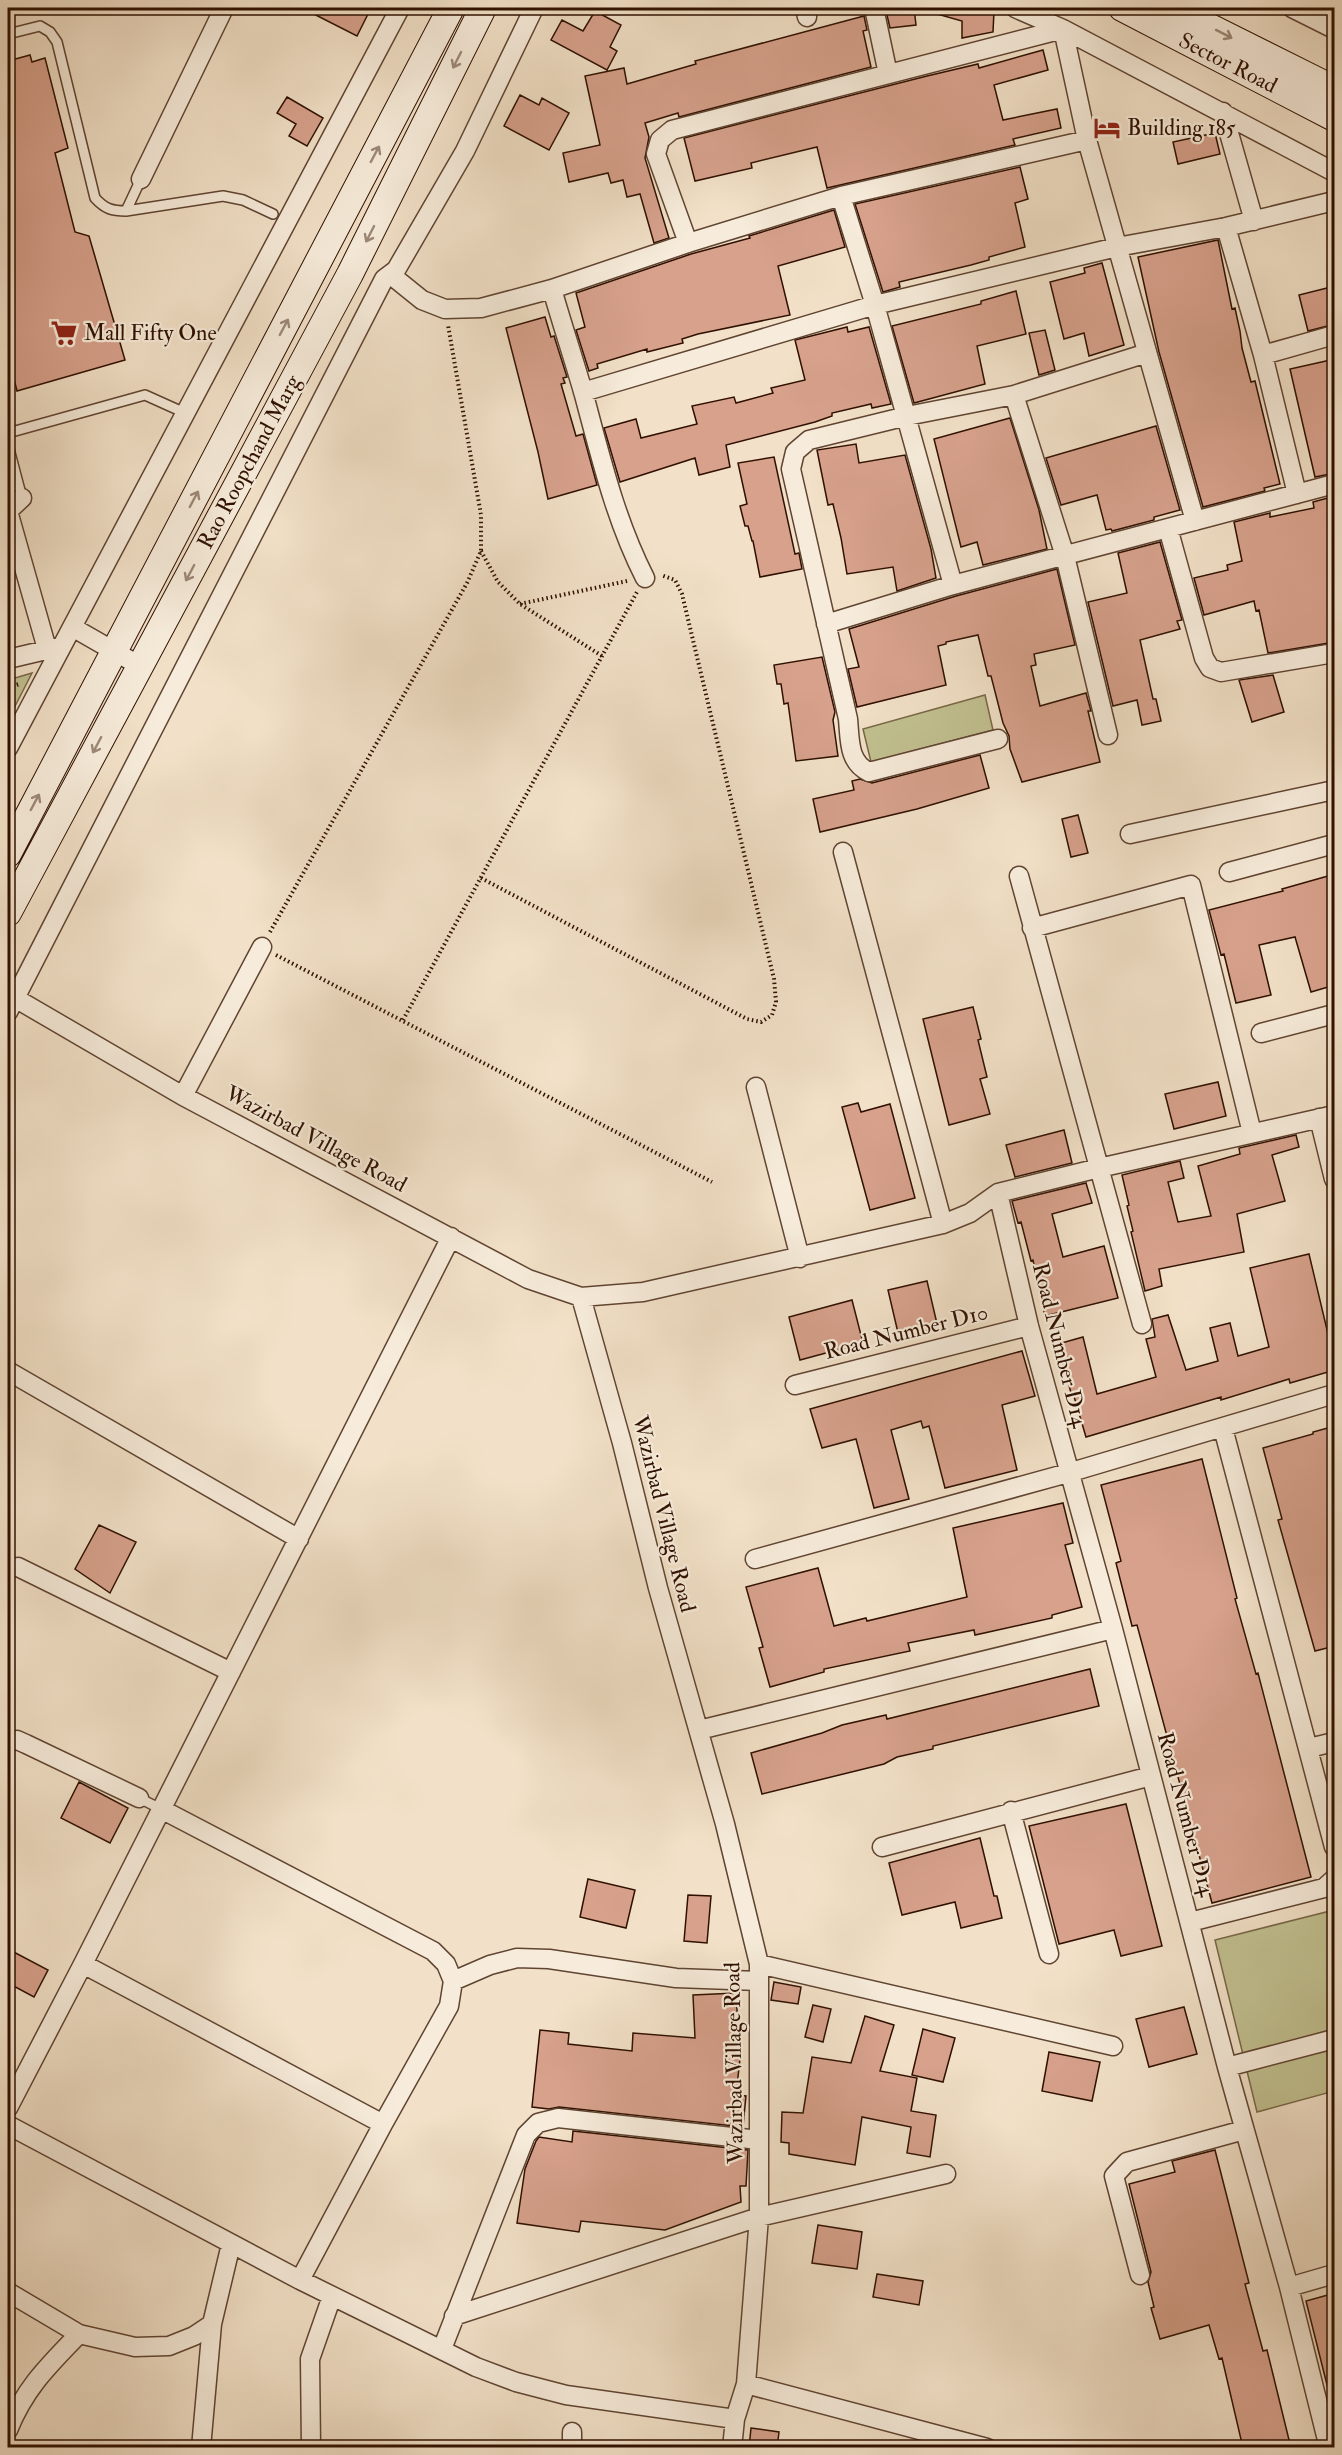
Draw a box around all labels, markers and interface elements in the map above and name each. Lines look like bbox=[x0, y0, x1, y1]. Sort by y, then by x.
street label: Sector Road bbox=[1174, 26, 1282, 100]
one-way arrow bbox=[1215, 28, 1232, 40]
one-way arrow bbox=[451, 50, 463, 68]
hotel icon: Building 185 bbox=[1092, 113, 1122, 143]
place label: Building 185 bbox=[1127, 114, 1236, 142]
one-way arrow bbox=[370, 145, 381, 163]
one-way arrow bbox=[364, 225, 376, 243]
supermarket icon: Mall Fifty One bbox=[49, 318, 79, 348]
one-way arrow bbox=[279, 318, 291, 336]
place label: Mall Fifty One bbox=[84, 319, 217, 347]
street label: Rao Roopchand Marg bbox=[191, 369, 308, 554]
one-way arrow bbox=[189, 491, 200, 509]
one-way arrow bbox=[183, 564, 195, 582]
one-way arrow bbox=[91, 736, 103, 753]
one-way arrow bbox=[29, 794, 41, 811]
street label: Wazirbad Village Road bbox=[219, 1079, 412, 1199]
street label: Road Number D14 bbox=[1026, 1260, 1094, 1431]
street label: Road Number D10 bbox=[821, 1298, 991, 1366]
street label: Wazirbad Village Road bbox=[626, 1412, 702, 1615]
street label: Road Number D14 bbox=[1151, 1729, 1222, 1900]
street label: Wazirbad Village Road bbox=[718, 1962, 750, 2165]

